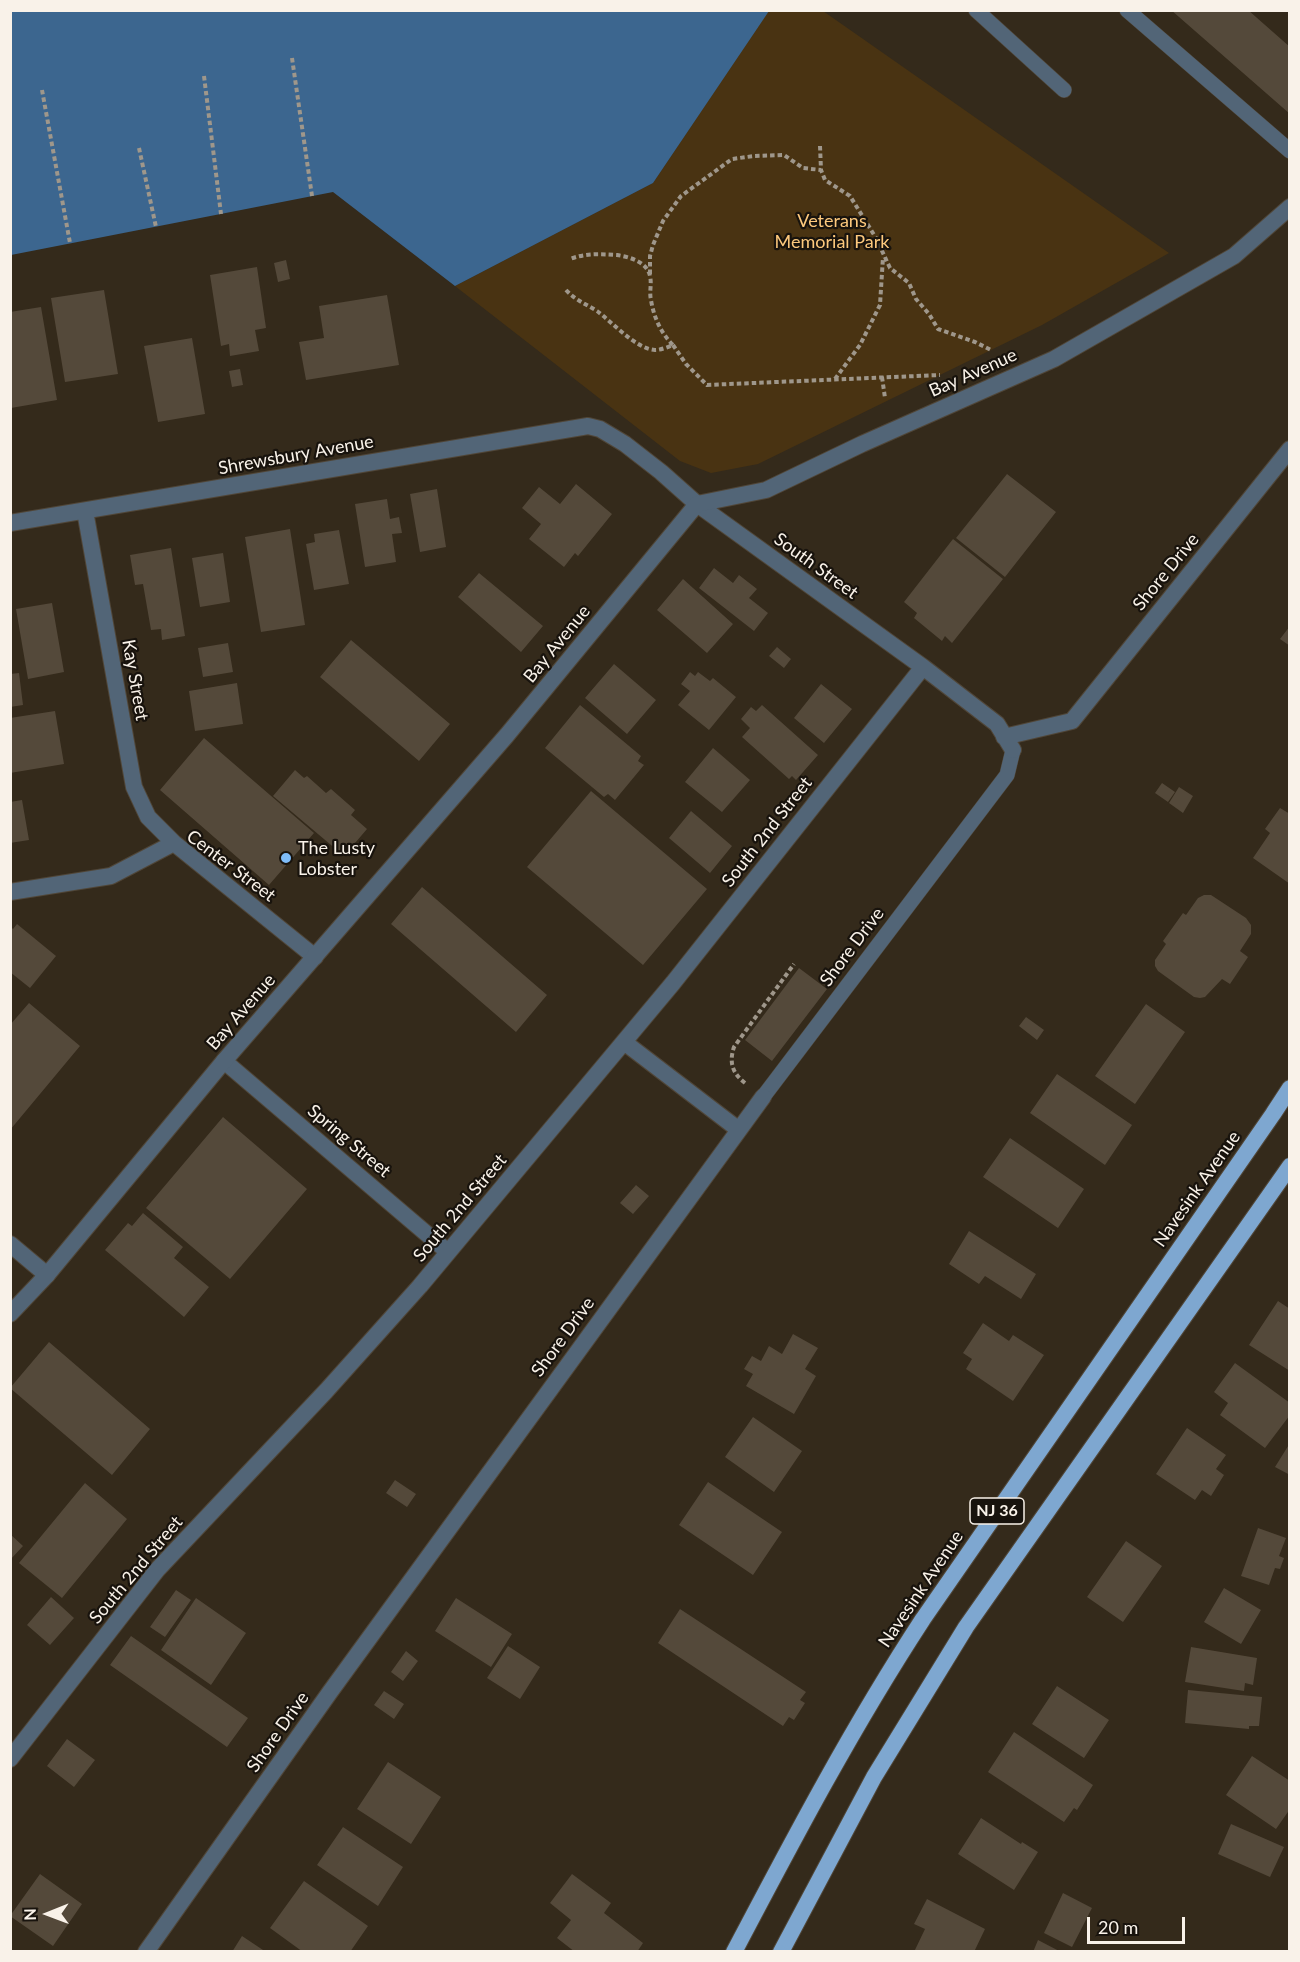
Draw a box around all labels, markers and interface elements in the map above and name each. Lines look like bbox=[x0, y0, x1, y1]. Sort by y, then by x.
park label: Veterans Memorial Park bbox=[775, 210, 889, 252]
street label: Bay Avenue bbox=[926, 344, 1020, 402]
street label: Shrewsbury Avenue bbox=[217, 431, 375, 479]
street label: South Street bbox=[770, 528, 862, 604]
street label: Shore Drive bbox=[1128, 529, 1204, 615]
street label: Bay Avenue bbox=[519, 601, 595, 687]
street label: Kay Street bbox=[117, 638, 153, 722]
street label: South 2nd Street bbox=[717, 773, 817, 891]
street label: Center Street bbox=[182, 826, 280, 906]
place label: The Lusty Lobster bbox=[298, 837, 375, 880]
marker: The Lusty Lobster bbox=[279, 851, 293, 865]
street label: Shore Drive bbox=[815, 903, 889, 991]
street label: Bay Avenue bbox=[202, 970, 280, 1054]
street label: Spring Street bbox=[303, 1100, 395, 1182]
street label: Navesink Avenue bbox=[1149, 1127, 1245, 1251]
street label: South 2nd Street bbox=[409, 1150, 511, 1266]
street label: Shore Drive bbox=[527, 1293, 599, 1381]
road number: NJ 36 bbox=[970, 1498, 1024, 1524]
street label: South 2nd Street bbox=[85, 1512, 187, 1628]
street label: Navesink Avenue bbox=[874, 1526, 968, 1652]
street label: Shore Drive bbox=[242, 1688, 314, 1776]
north arrow bbox=[18, 1884, 78, 1944]
scale bar bbox=[1090, 1905, 1188, 1943]
text: N bbox=[20, 1908, 39, 1921]
text: 20 m bbox=[1098, 1916, 1138, 1938]

